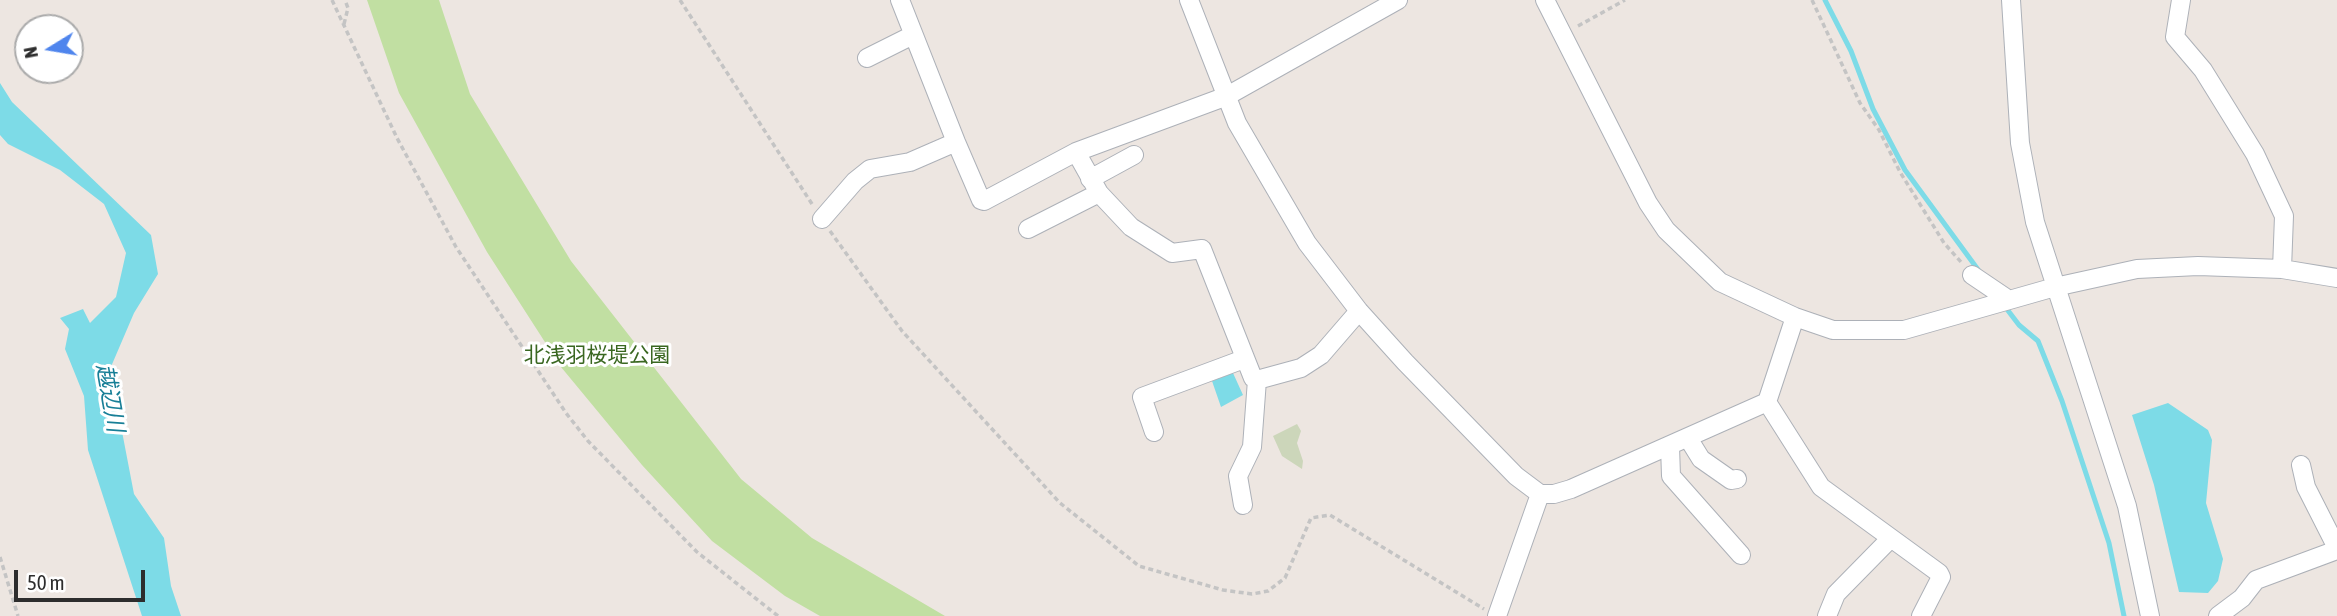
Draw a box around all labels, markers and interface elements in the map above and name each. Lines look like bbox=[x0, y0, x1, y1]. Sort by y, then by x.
north arrow bbox=[14, 14, 84, 84]
text: N bbox=[18, 45, 42, 60]
park label: 北浅羽桜堤公園 bbox=[524, 342, 670, 368]
water label: 越辺川 bbox=[90, 362, 130, 434]
scale bar bbox=[18, 556, 149, 600]
text: 50 m bbox=[27, 570, 65, 594]

